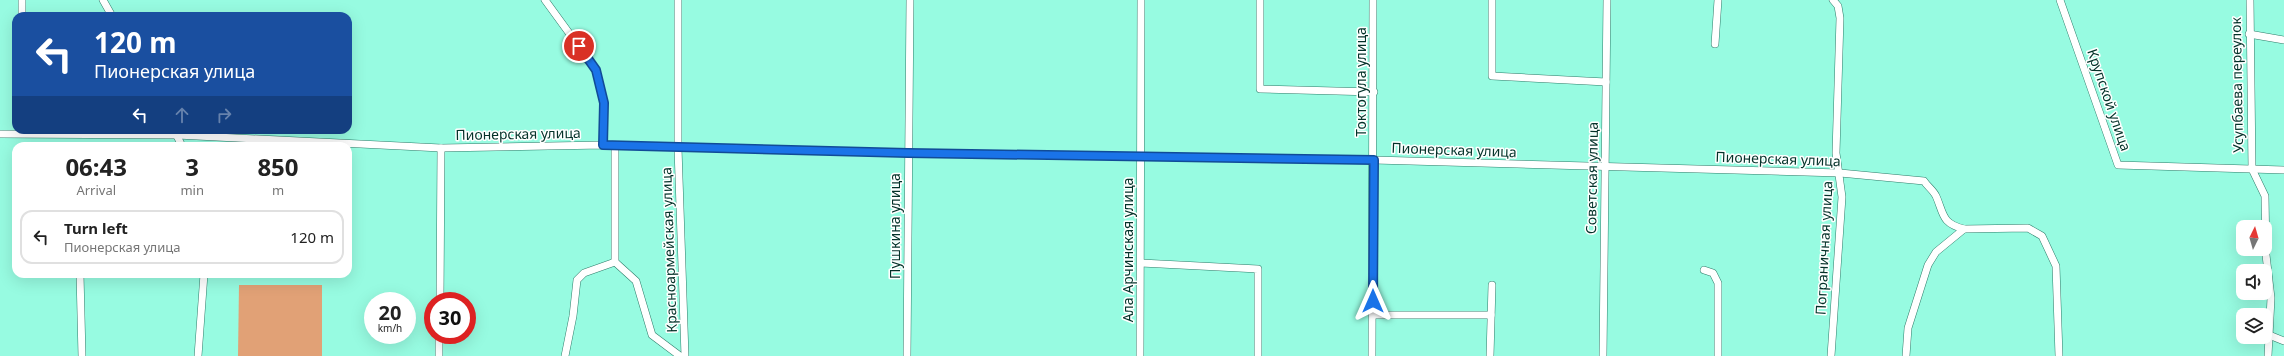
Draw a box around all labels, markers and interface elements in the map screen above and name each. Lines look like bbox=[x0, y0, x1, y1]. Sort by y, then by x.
street label: Усупбаева переулок bbox=[2226, 16, 2247, 153]
text: 120 m bbox=[94, 23, 177, 61]
street label: Токтогула улица bbox=[1351, 27, 1370, 137]
icon: left bbox=[28, 28, 80, 80]
pin bbox=[562, 29, 596, 63]
icon: arrive bbox=[568, 35, 590, 57]
street label: Крупской улица bbox=[2083, 46, 2136, 153]
text: Пионерская улица bbox=[94, 59, 255, 83]
icon: left bbox=[129, 104, 151, 126]
icon: ahead bbox=[171, 104, 193, 126]
icon: right bbox=[213, 104, 235, 126]
street label: Советская улица bbox=[1581, 122, 1602, 234]
street label: Пионерская улица bbox=[455, 123, 581, 144]
street label: Пионерская улица bbox=[1391, 138, 1517, 161]
street label: Пионерская улица bbox=[1715, 147, 1841, 170]
text: 06:43 bbox=[65, 150, 127, 183]
text: 3 bbox=[185, 150, 199, 183]
text: 850 bbox=[257, 150, 299, 183]
street label: Красноармейская улица bbox=[656, 167, 681, 333]
street label: Пушкина улица bbox=[885, 173, 904, 279]
street label: Ала Арчинская улица bbox=[1118, 178, 1137, 322]
street label: Пограничная улица bbox=[1810, 180, 1837, 316]
text: Arrival bbox=[76, 181, 116, 199]
text: min bbox=[180, 181, 204, 199]
text: m bbox=[272, 181, 284, 199]
text: Turn left bbox=[64, 218, 128, 238]
north arrow bbox=[2236, 220, 2272, 256]
map controls bbox=[2236, 220, 2272, 344]
icon: left bbox=[30, 226, 52, 248]
text: 120 m bbox=[290, 227, 334, 247]
text: Пионерская улица bbox=[64, 238, 180, 256]
button: sound bbox=[2236, 264, 2272, 300]
position arrow bbox=[1352, 280, 1394, 322]
speed limit sign: 30 bbox=[424, 292, 476, 344]
text: 20 bbox=[379, 299, 401, 326]
button: layers bbox=[2236, 308, 2272, 344]
text: km/h bbox=[378, 321, 402, 335]

